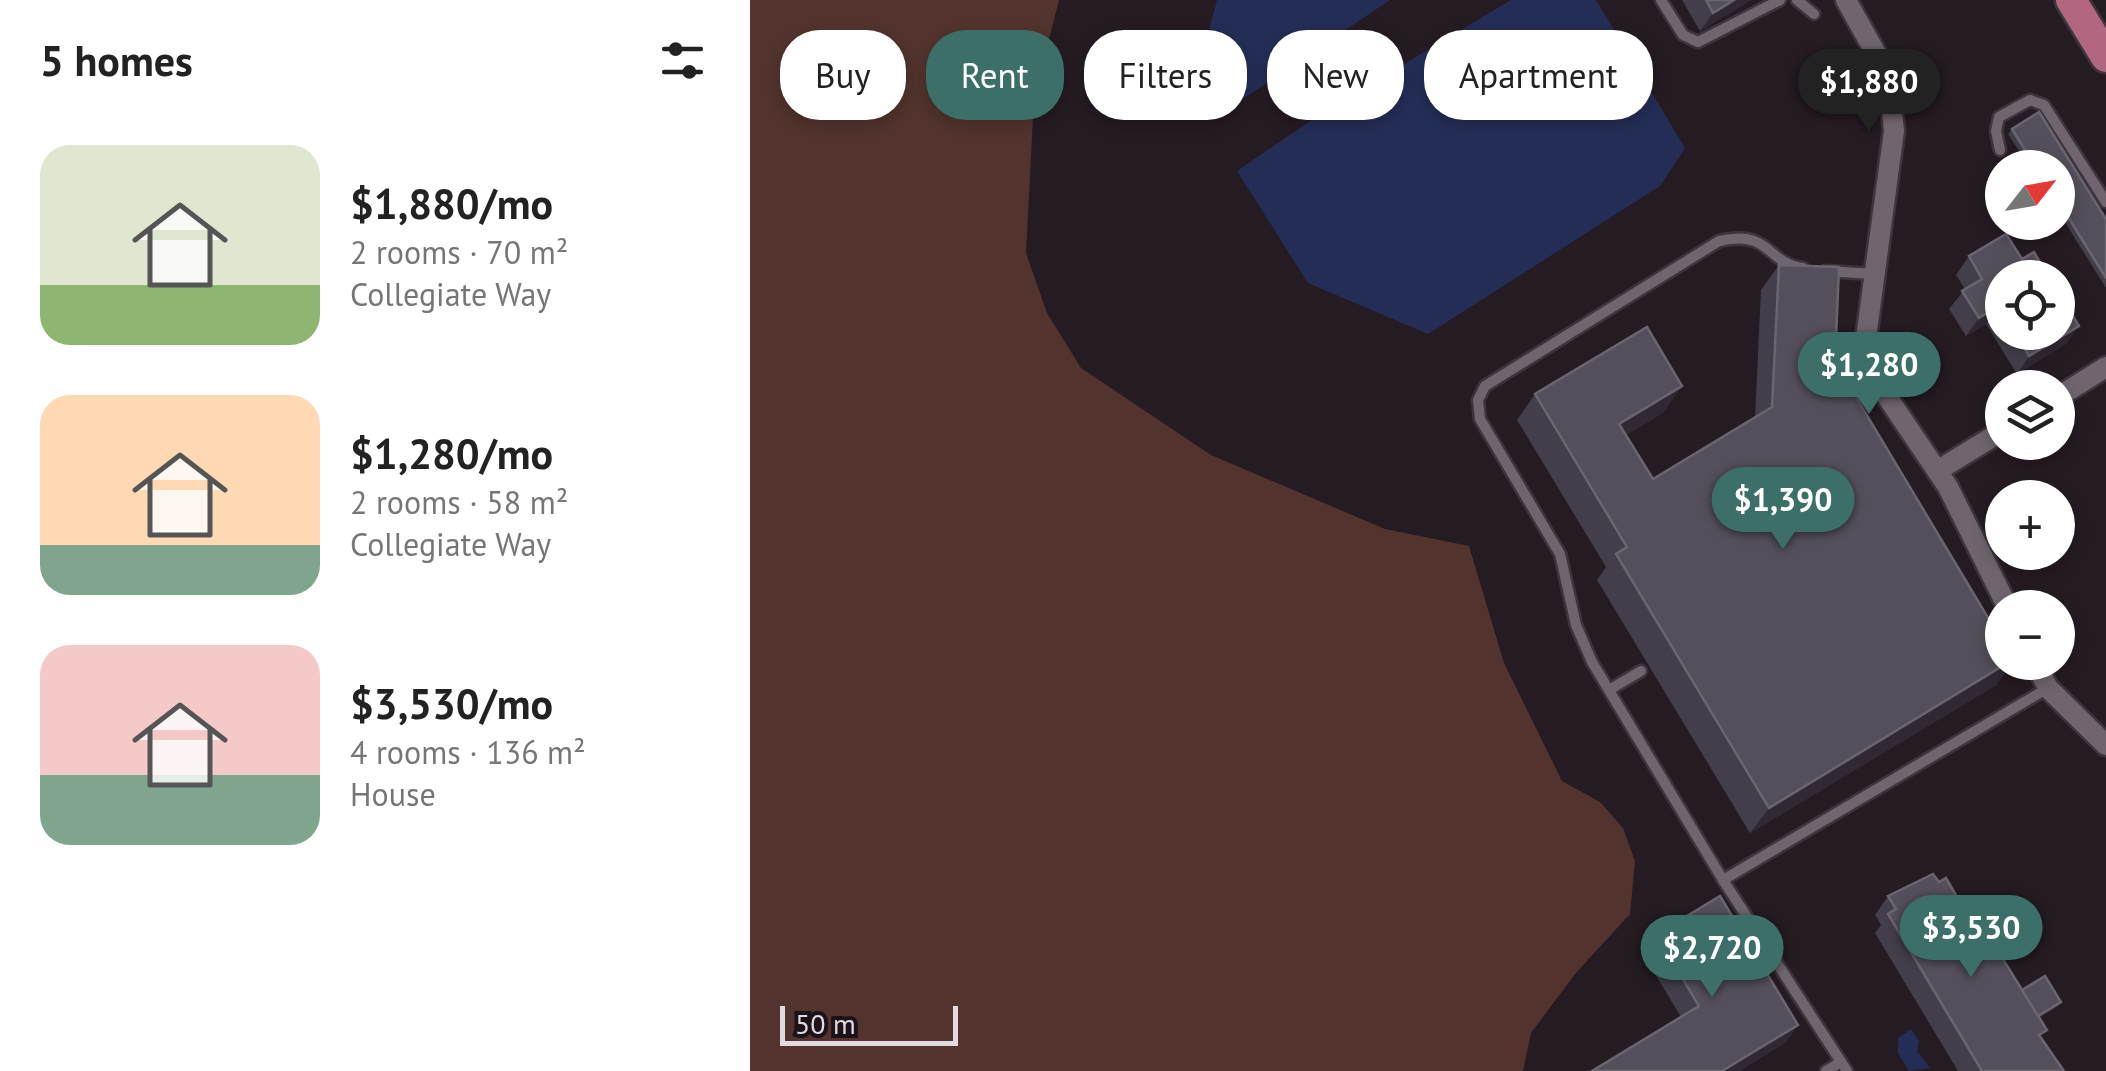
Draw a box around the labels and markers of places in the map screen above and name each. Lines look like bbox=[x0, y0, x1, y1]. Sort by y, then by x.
pin: $1,880 bbox=[1788, 49, 1950, 134]
pin: $1,280 bbox=[1788, 332, 1950, 417]
pin: $1,390 bbox=[1702, 467, 1864, 552]
pin: $3,530 bbox=[1890, 895, 2052, 980]
pin: $2,720 bbox=[1631, 915, 1793, 1000]

